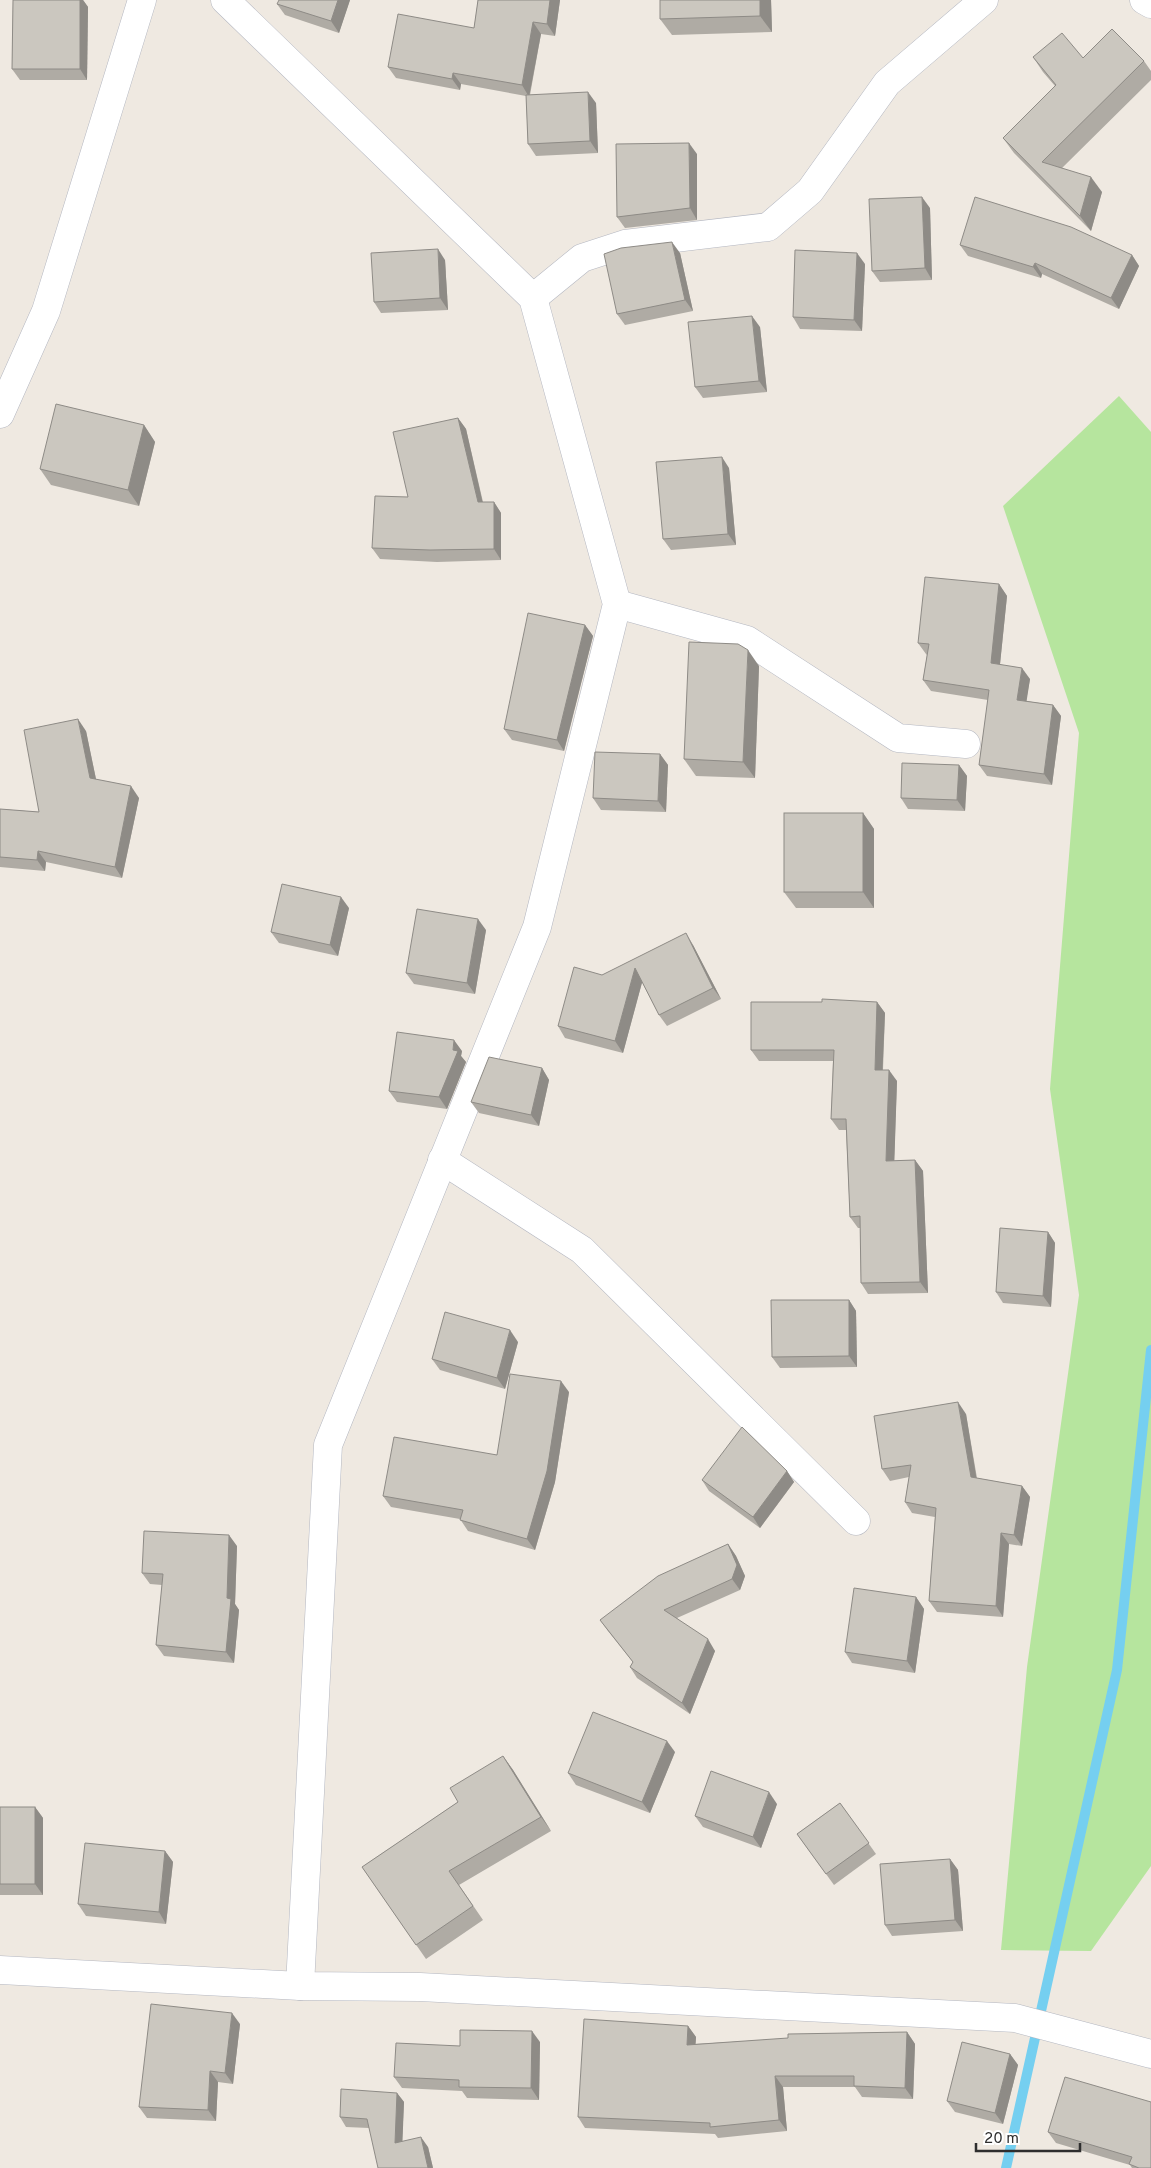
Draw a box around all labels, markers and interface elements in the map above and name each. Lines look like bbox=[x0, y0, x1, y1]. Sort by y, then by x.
scale bar bbox=[976, 2120, 1080, 2152]
text: 20 m bbox=[984, 2130, 1019, 2149]

